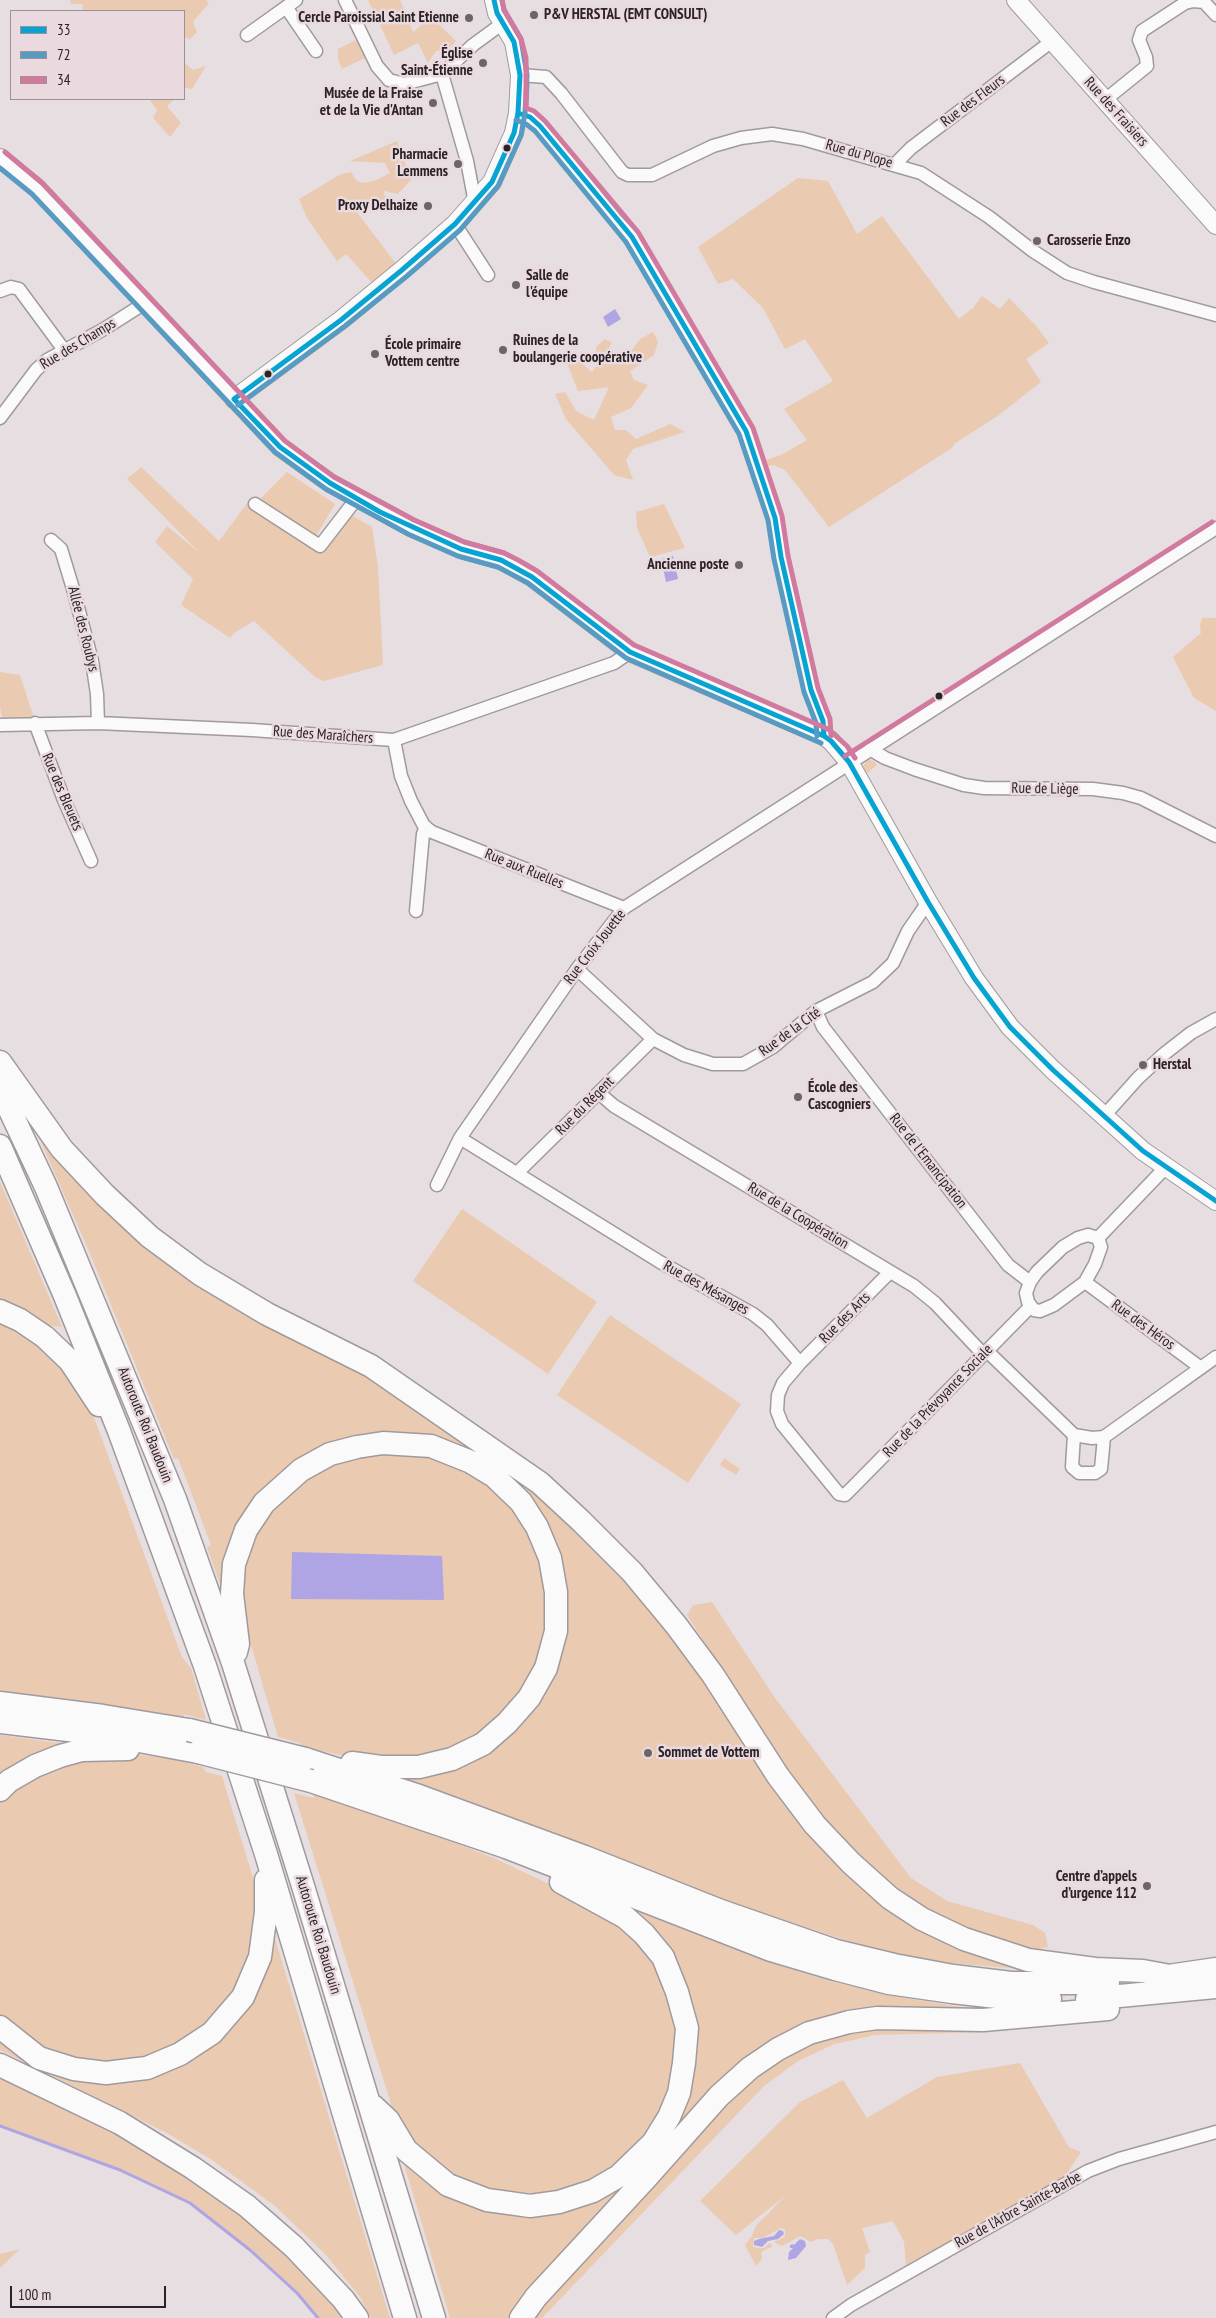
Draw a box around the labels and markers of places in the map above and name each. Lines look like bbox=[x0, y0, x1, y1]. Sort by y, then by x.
place label: P&V HERSTAL (EMT CONSULT) bbox=[544, 6, 708, 24]
place label: Cercle Paroissial Saint Etienne bbox=[298, 9, 459, 27]
marker: P&V HERSTAL (EMT CONSULT) bbox=[528, 9, 540, 21]
marker: Cercle Paroissial Saint Etienne bbox=[463, 12, 475, 24]
place label: Église Saint-Étienne bbox=[401, 45, 473, 80]
marker: Église Saint-Étienne bbox=[477, 57, 489, 69]
place label: Musée de la Fraise et de la Vie d'Antan bbox=[320, 85, 423, 120]
marker: Musée de la Fraise et de la Vie d'Antan bbox=[427, 97, 439, 109]
unlabelled marker bbox=[502, 143, 512, 153]
place label: Pharmacie Lemmens bbox=[392, 146, 448, 181]
marker: Pharmacie Lemmens bbox=[452, 158, 464, 170]
place label: Proxy Delhaize bbox=[338, 197, 418, 215]
marker: Proxy Delhaize bbox=[422, 200, 434, 212]
place label: Carosserie Enzo bbox=[1047, 232, 1131, 250]
marker: Carosserie Enzo bbox=[1031, 235, 1043, 247]
place label: Salle de l'équipe bbox=[526, 267, 569, 302]
marker: Salle de l'équipe bbox=[510, 279, 522, 291]
place label: Ruines de la boulangerie coopérative bbox=[513, 332, 642, 367]
place label: École primaire Vottem centre bbox=[385, 336, 461, 371]
marker: Ruines de la boulangerie coopérative bbox=[497, 344, 509, 356]
marker: École primaire Vottem centre bbox=[369, 348, 381, 360]
unlabelled marker bbox=[263, 369, 273, 379]
place label: Ancienne poste bbox=[647, 556, 729, 574]
marker: Ancienne poste bbox=[733, 559, 745, 571]
unlabelled marker bbox=[934, 691, 944, 701]
place label: Herstal bbox=[1153, 1056, 1191, 1074]
marker: Herstal bbox=[1137, 1059, 1149, 1071]
place label: École des Cascogniers bbox=[808, 1079, 871, 1114]
marker: École des Cascogniers bbox=[792, 1091, 804, 1103]
place label: Sommet de Vottem bbox=[658, 1744, 759, 1762]
marker: Sommet de Vottem bbox=[642, 1747, 654, 1759]
place label: Centre d’appels d’urgence 112 bbox=[1056, 1868, 1137, 1903]
marker: Centre d’appels d’urgence 112 bbox=[1141, 1880, 1153, 1892]

